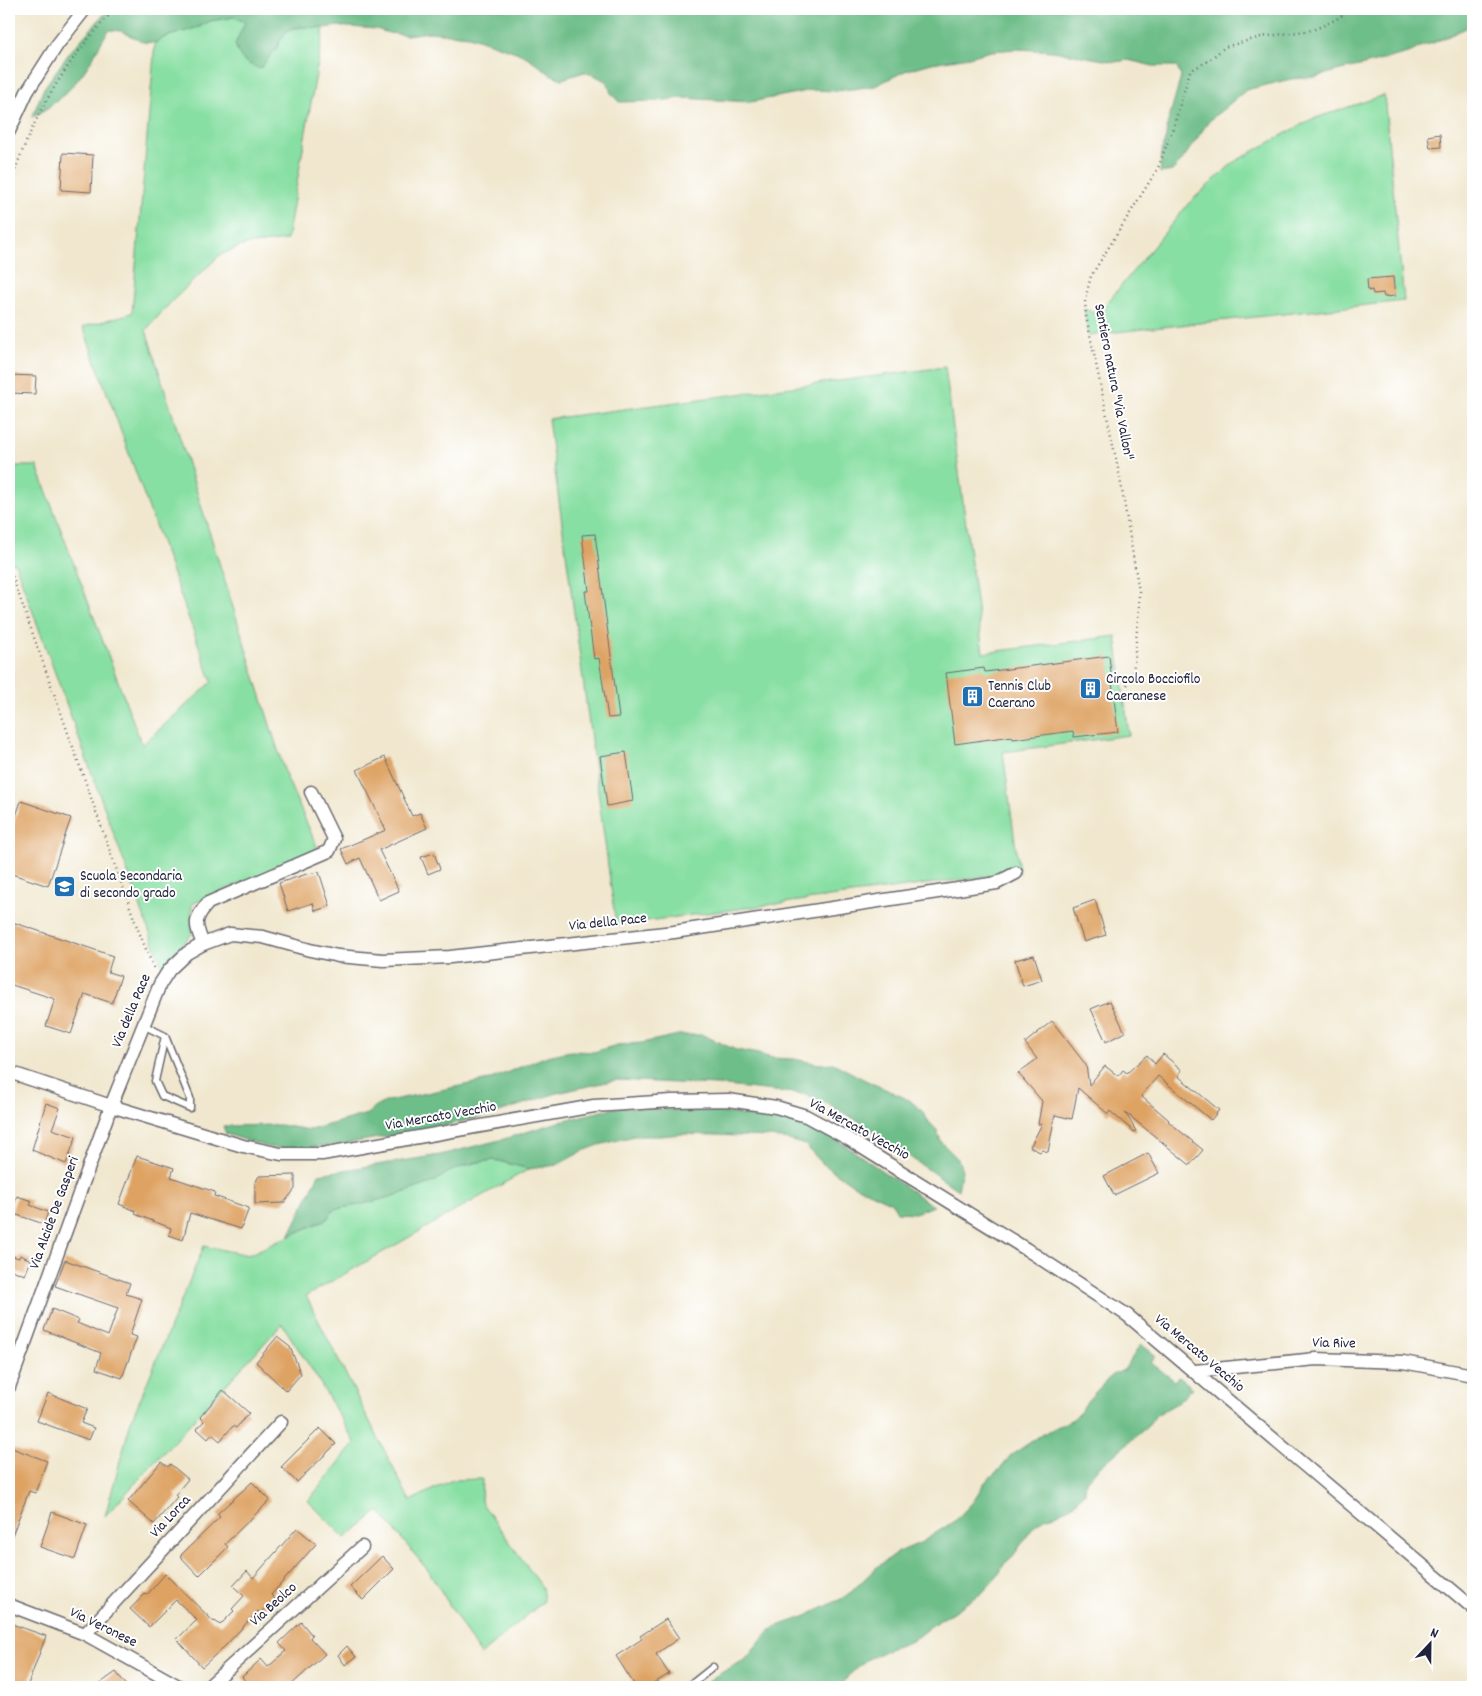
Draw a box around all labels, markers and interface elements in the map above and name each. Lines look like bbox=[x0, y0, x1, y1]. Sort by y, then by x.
street label: Sentiero natura "Via Vallon" bbox=[1087, 302, 1139, 462]
place label: Circolo Bocciofilo Caeranese bbox=[1106, 669, 1201, 708]
place label: Tennis Club Caerano bbox=[988, 676, 1051, 715]
building icon: Circolo Bocciofilo Caeranese bbox=[1078, 677, 1102, 701]
building icon: Tennis Club Caerano bbox=[960, 684, 984, 708]
place label: Scuola Secondaria di secondo grado bbox=[80, 866, 183, 905]
school or university icon: Scuola Secondaria di secondo grado bbox=[52, 874, 76, 898]
street label: Via della Pace bbox=[568, 908, 648, 938]
street label: Via della Pace bbox=[107, 970, 158, 1051]
street label: Via Mercato Vecchio bbox=[805, 1093, 914, 1167]
street label: Via Mercato Vecchio bbox=[384, 1096, 499, 1138]
street label: Via Alcide De Gasperi bbox=[24, 1153, 86, 1272]
street label: Via Mercato Vecchio bbox=[1149, 1309, 1249, 1399]
street label: Via Rive bbox=[1312, 1333, 1356, 1355]
street label: Via Lorca bbox=[145, 1490, 197, 1543]
street label: Via Beolco bbox=[245, 1578, 303, 1632]
street label: Via Veronese bbox=[65, 1602, 141, 1654]
north arrow bbox=[1404, 1618, 1454, 1668]
text: N bbox=[1427, 1623, 1441, 1644]

